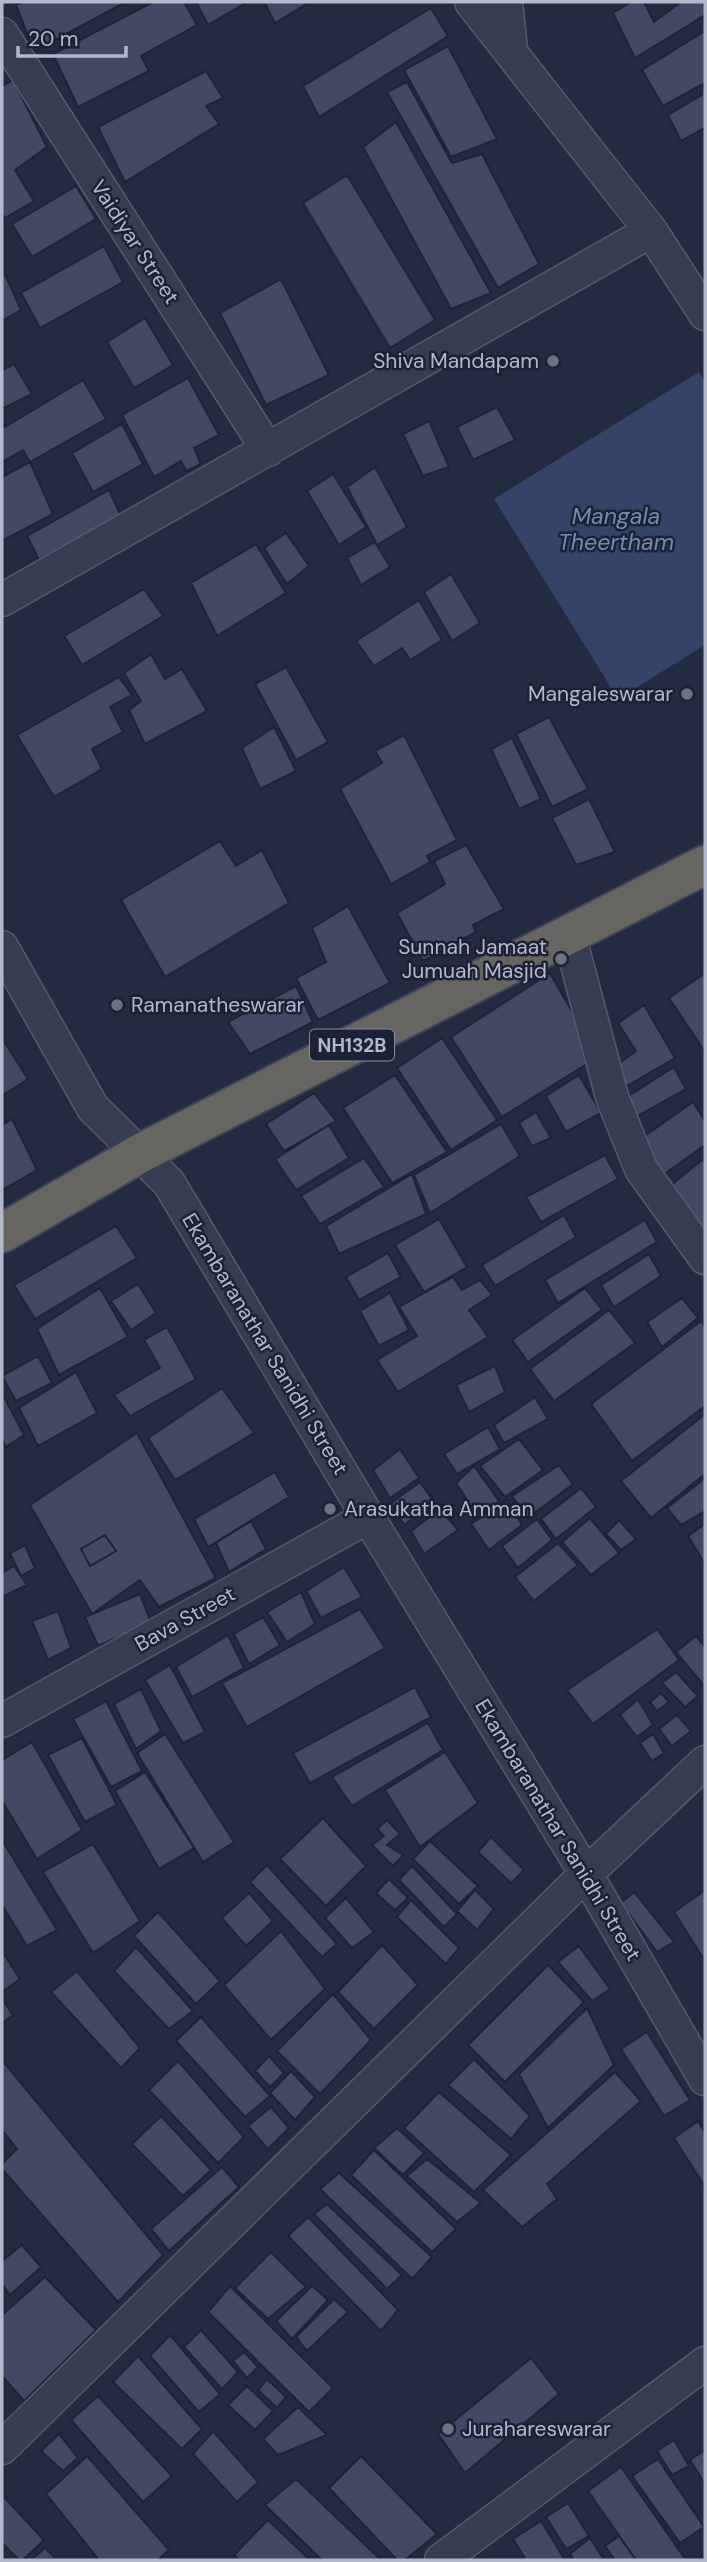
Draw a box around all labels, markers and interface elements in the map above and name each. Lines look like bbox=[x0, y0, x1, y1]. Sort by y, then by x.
scale bar bbox=[18, 14, 126, 58]
text: 20 m bbox=[28, 25, 79, 53]
street label: Vaidiyar Street bbox=[84, 174, 186, 310]
place label: Shiva Mandapam bbox=[373, 347, 539, 375]
marker: Shiva Mandapam bbox=[545, 353, 561, 369]
water label: Mangala Theertham bbox=[558, 501, 674, 557]
place label: Mangaleswarar bbox=[528, 680, 673, 708]
marker: Mangaleswarar bbox=[679, 686, 695, 702]
place label: Sunnah Jamaat Jumuah Masjid bbox=[398, 933, 547, 985]
marker: Sunnah Jamaat Jumuah Masjid bbox=[553, 951, 569, 967]
place label: Ramanatheswarar bbox=[131, 991, 305, 1019]
marker: Ramanatheswarar bbox=[109, 997, 125, 1013]
road number: NH132B bbox=[310, 1030, 394, 1060]
street label: Ekambaranathar Sanidhi Street bbox=[176, 1208, 354, 1480]
place label: Arasukatha Amman bbox=[344, 1495, 534, 1523]
marker: Arasukatha Amman bbox=[322, 1501, 338, 1517]
street label: Bava Street bbox=[130, 1580, 240, 1658]
street label: Ekambaranathar Sanidhi Street bbox=[469, 1694, 647, 1966]
place label: Jurahareswarar bbox=[462, 2415, 611, 2443]
marker: Jurahareswarar bbox=[440, 2421, 456, 2437]

